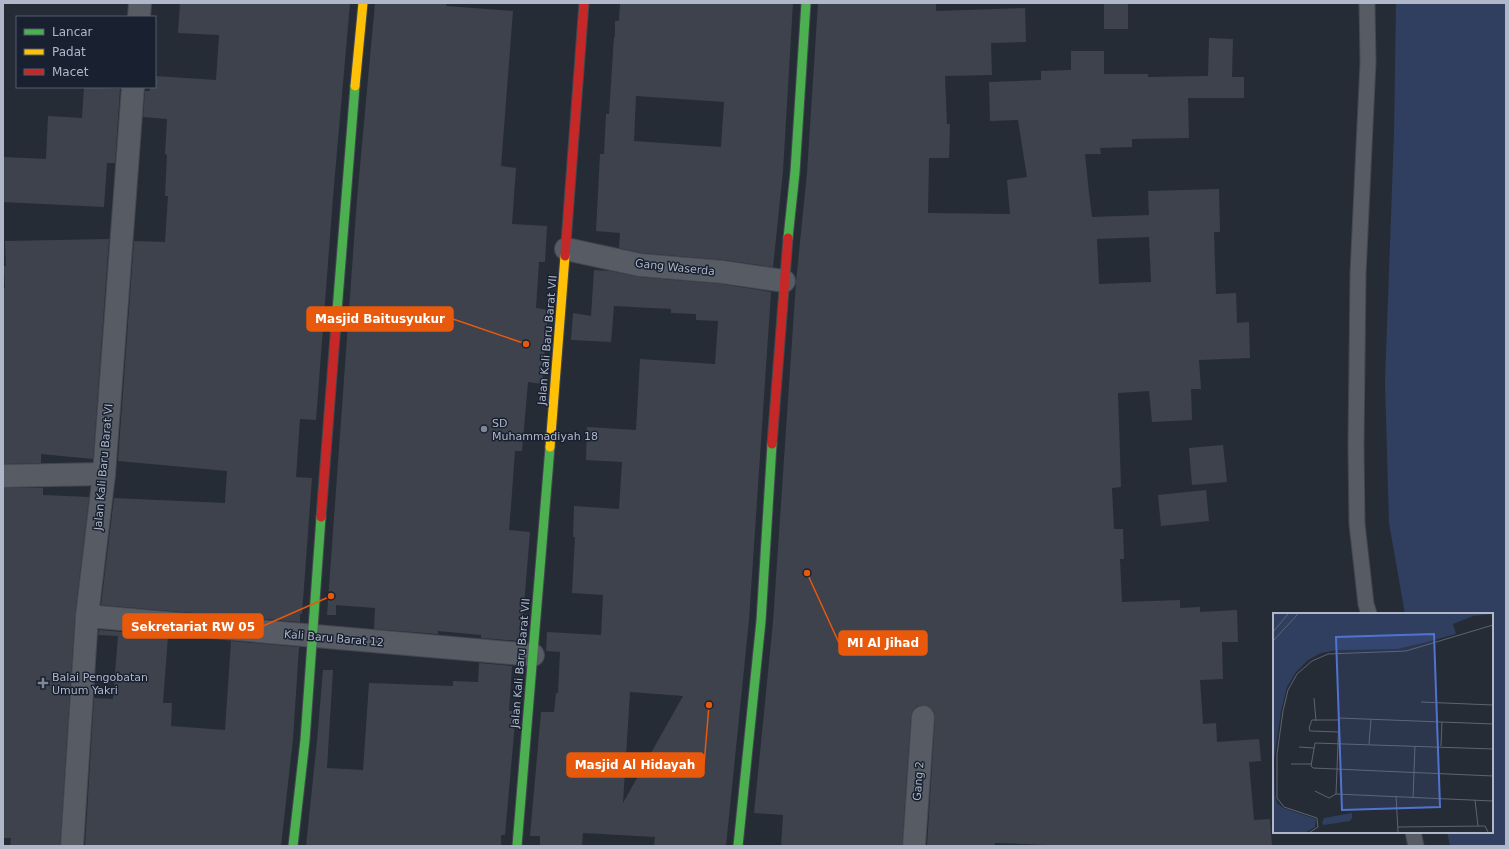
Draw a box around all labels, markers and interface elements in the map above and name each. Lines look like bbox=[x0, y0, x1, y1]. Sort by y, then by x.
legend bbox=[16, 16, 156, 88]
text: Lancar bbox=[52, 25, 93, 39]
text: Padat bbox=[52, 45, 86, 59]
text: Macet bbox=[52, 65, 89, 79]
street label: Gang Waserda bbox=[634, 257, 716, 278]
street label: Jalan Kali Baru Barat VII bbox=[535, 275, 560, 406]
callout: Masjid Baitusyukur bbox=[307, 307, 453, 331]
text: Masjid Baitusyukur bbox=[315, 312, 445, 326]
street label: Jalan Kali Baru Barat VI bbox=[91, 403, 116, 532]
place label: SD Muhammadiyah 18 bbox=[492, 417, 598, 443]
marker: SD Muhammadiyah 18 bbox=[479, 424, 489, 434]
street label: Jalan Kali Baru Barat VII bbox=[508, 598, 533, 729]
inset map bbox=[1273, 613, 1493, 833]
callout: Sekretariat RW 05 bbox=[123, 614, 263, 638]
text: Sekretariat RW 05 bbox=[131, 620, 255, 634]
street label: Kali Baru Barat 12 bbox=[284, 628, 384, 649]
callout: MI Al Jihad bbox=[839, 631, 927, 655]
text: MI Al Jihad bbox=[847, 636, 919, 650]
place label: Balai Pengobatan Umum Yakri bbox=[52, 671, 148, 697]
marker: Balai Pengobatan Umum Yakri bbox=[37, 677, 49, 689]
callout: Masjid Al Hidayah bbox=[567, 753, 704, 777]
text: Masjid Al Hidayah bbox=[575, 758, 695, 772]
street label: Gang 2 bbox=[911, 761, 926, 801]

